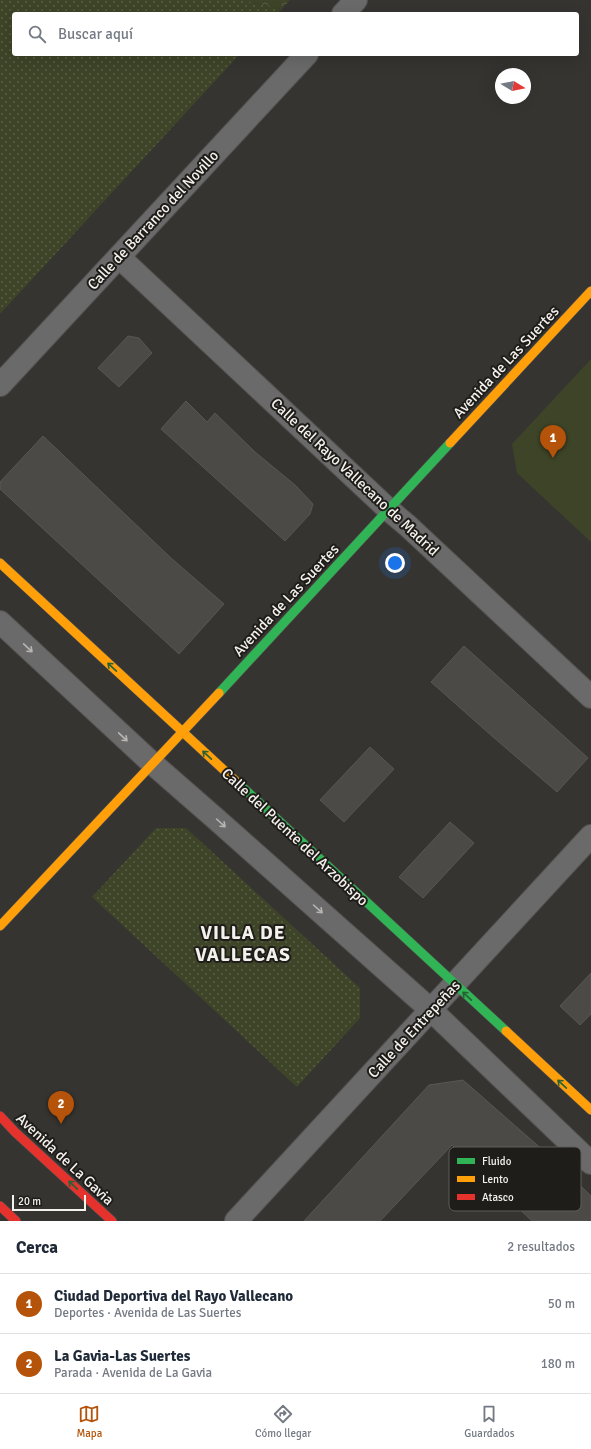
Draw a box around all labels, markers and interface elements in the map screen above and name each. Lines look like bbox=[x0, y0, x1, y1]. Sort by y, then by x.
search box bbox=[12, 12, 579, 56]
icon: search bbox=[26, 23, 48, 45]
text: Buscar aquí bbox=[58, 25, 133, 43]
north arrow bbox=[495, 68, 531, 104]
street label: Calle de Barranco del Novillo bbox=[84, 146, 222, 293]
street label: Avenida de Las Suertes bbox=[449, 302, 563, 422]
street label: Calle del Rayo Vallecano de Madrid bbox=[267, 394, 443, 560]
pin: 1 bbox=[540, 425, 566, 458]
street label: Avenida de Las Suertes bbox=[229, 540, 343, 660]
your location bbox=[385, 553, 405, 573]
one-way arrow bbox=[23, 643, 33, 652]
one-way arrow bbox=[107, 662, 117, 671]
one-way arrow bbox=[118, 732, 128, 741]
one-way arrow bbox=[202, 750, 212, 760]
street label: Calle del Puente del Arzobispo bbox=[218, 764, 372, 910]
one-way arrow bbox=[216, 818, 226, 828]
one-way arrow bbox=[313, 905, 323, 914]
district label: VILLA DE VALLECAS bbox=[195, 921, 291, 967]
street label: Calle de Entrepeñas bbox=[364, 976, 464, 1082]
one-way arrow bbox=[462, 991, 472, 1000]
one-way arrow bbox=[558, 1080, 568, 1089]
pin: 2 bbox=[48, 1091, 74, 1124]
street label: Avenida de La Gavia bbox=[12, 1109, 118, 1209]
legend bbox=[449, 1147, 581, 1211]
text: Fluido bbox=[482, 1155, 512, 1168]
text: Lento bbox=[482, 1173, 509, 1186]
one-way arrow bbox=[68, 1180, 78, 1190]
text: Atasco bbox=[482, 1191, 514, 1204]
scale bar bbox=[12, 1193, 86, 1212]
text: 20 m bbox=[18, 1195, 41, 1208]
text: Cerca bbox=[16, 1237, 58, 1258]
text: 2 resultados bbox=[507, 1239, 575, 1255]
text: Ciudad Deportiva del Rayo Vallecano bbox=[54, 1287, 293, 1305]
text: 1 bbox=[25, 1296, 33, 1312]
text: 50 m bbox=[548, 1296, 575, 1312]
text: Deportes · Avenida de Las Suertes bbox=[54, 1305, 241, 1321]
text: La Gavia-Las Suertes bbox=[54, 1347, 190, 1365]
text: 2 bbox=[25, 1356, 33, 1372]
text: 180 m bbox=[541, 1356, 575, 1372]
text: Parada · Avenida de La Gavia bbox=[54, 1365, 212, 1381]
tab: Mapa bbox=[76, 1403, 102, 1440]
tab: Cómo llegar bbox=[255, 1403, 311, 1440]
tab: Guardados bbox=[464, 1403, 515, 1440]

